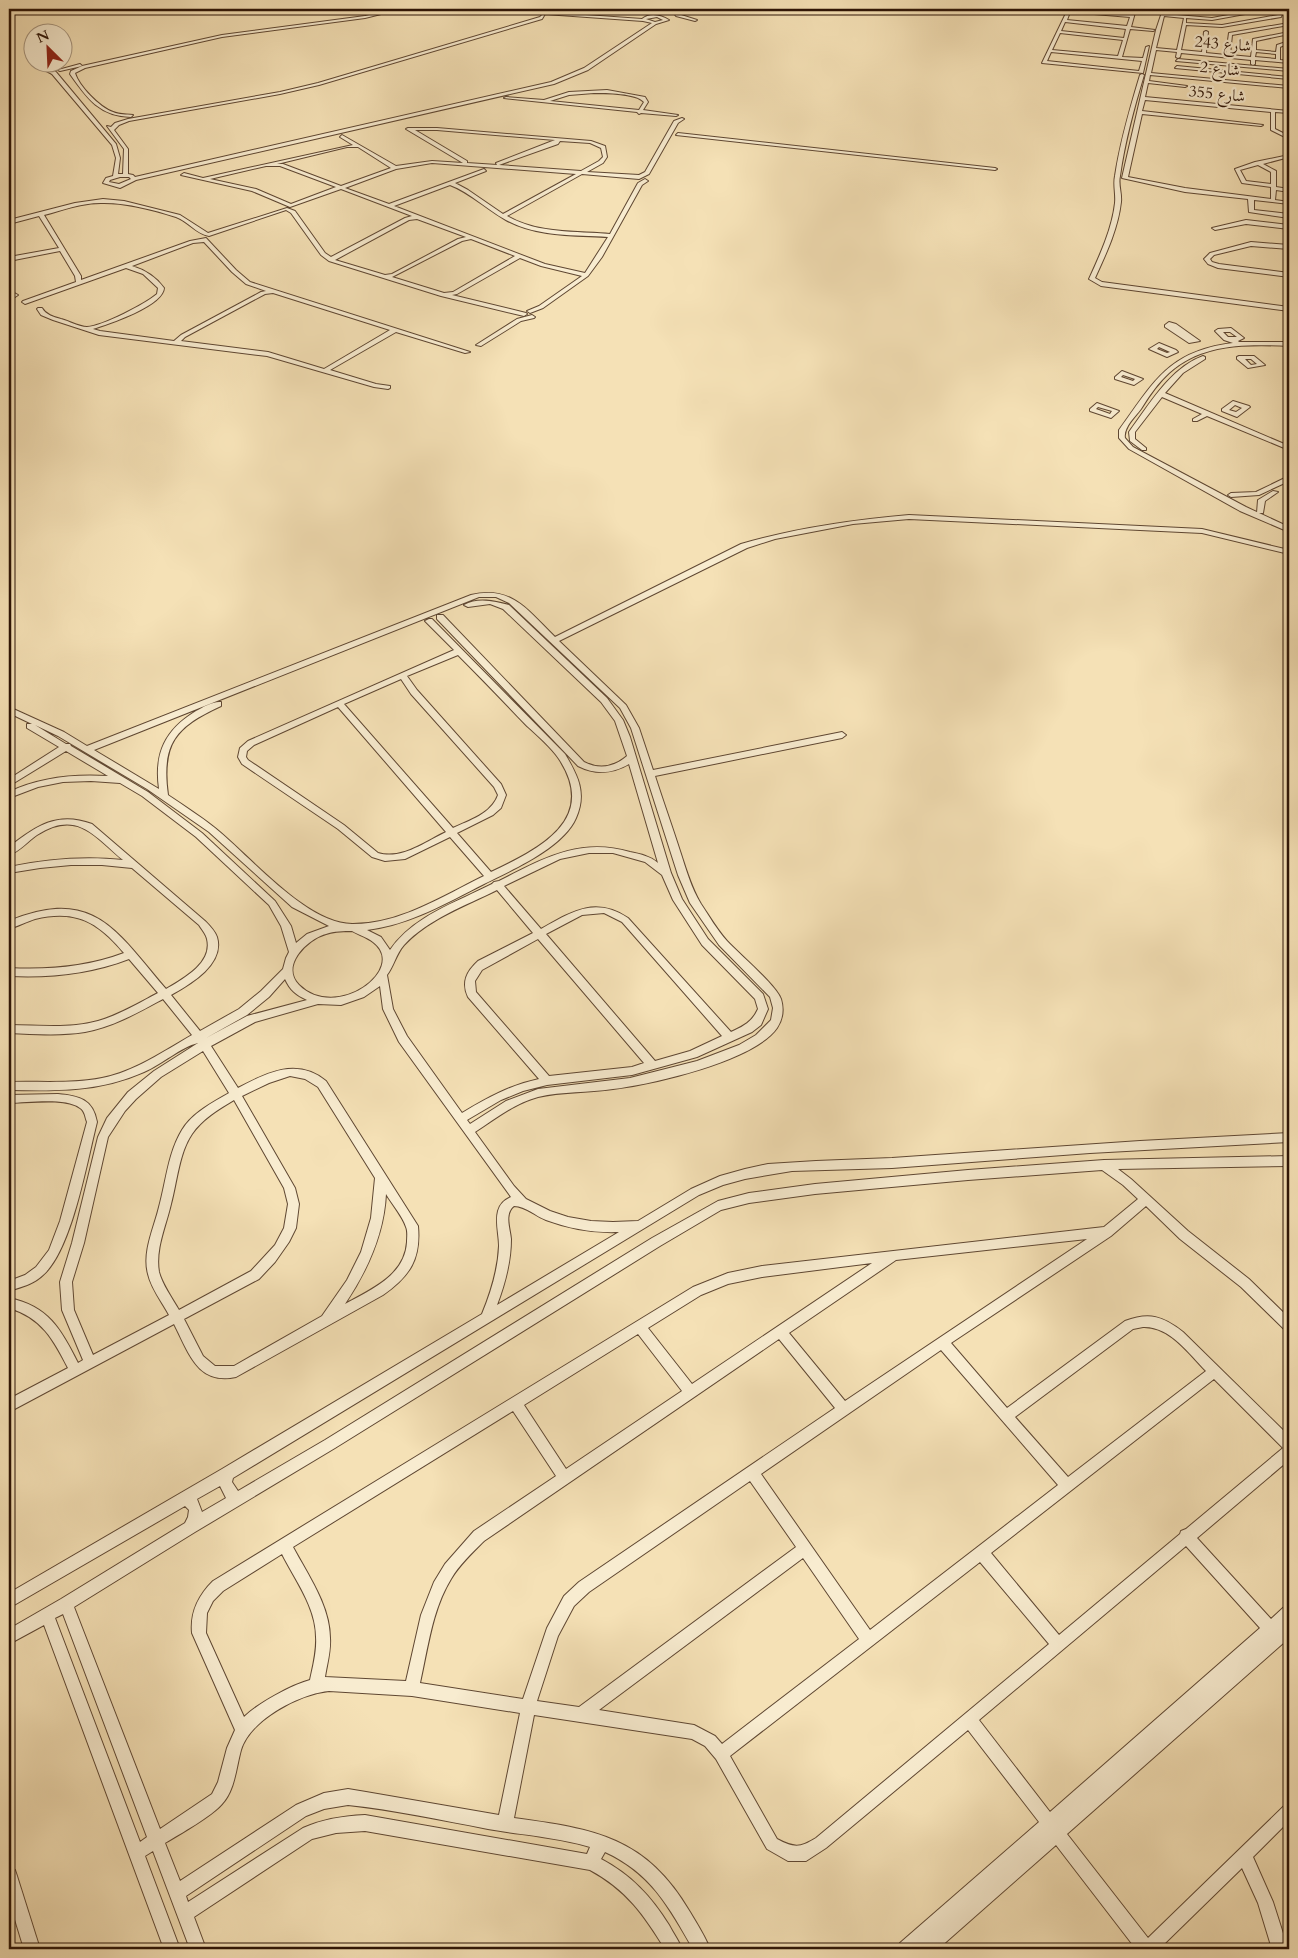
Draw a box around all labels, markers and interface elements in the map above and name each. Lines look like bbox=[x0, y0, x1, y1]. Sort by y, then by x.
north arrow bbox=[22, 22, 72, 72]
text: N bbox=[33, 25, 52, 48]
street label: شارع 243 bbox=[1194, 31, 1252, 59]
street label: شارع 2 bbox=[1199, 56, 1241, 84]
street label: شارع 355 bbox=[1187, 80, 1246, 110]

